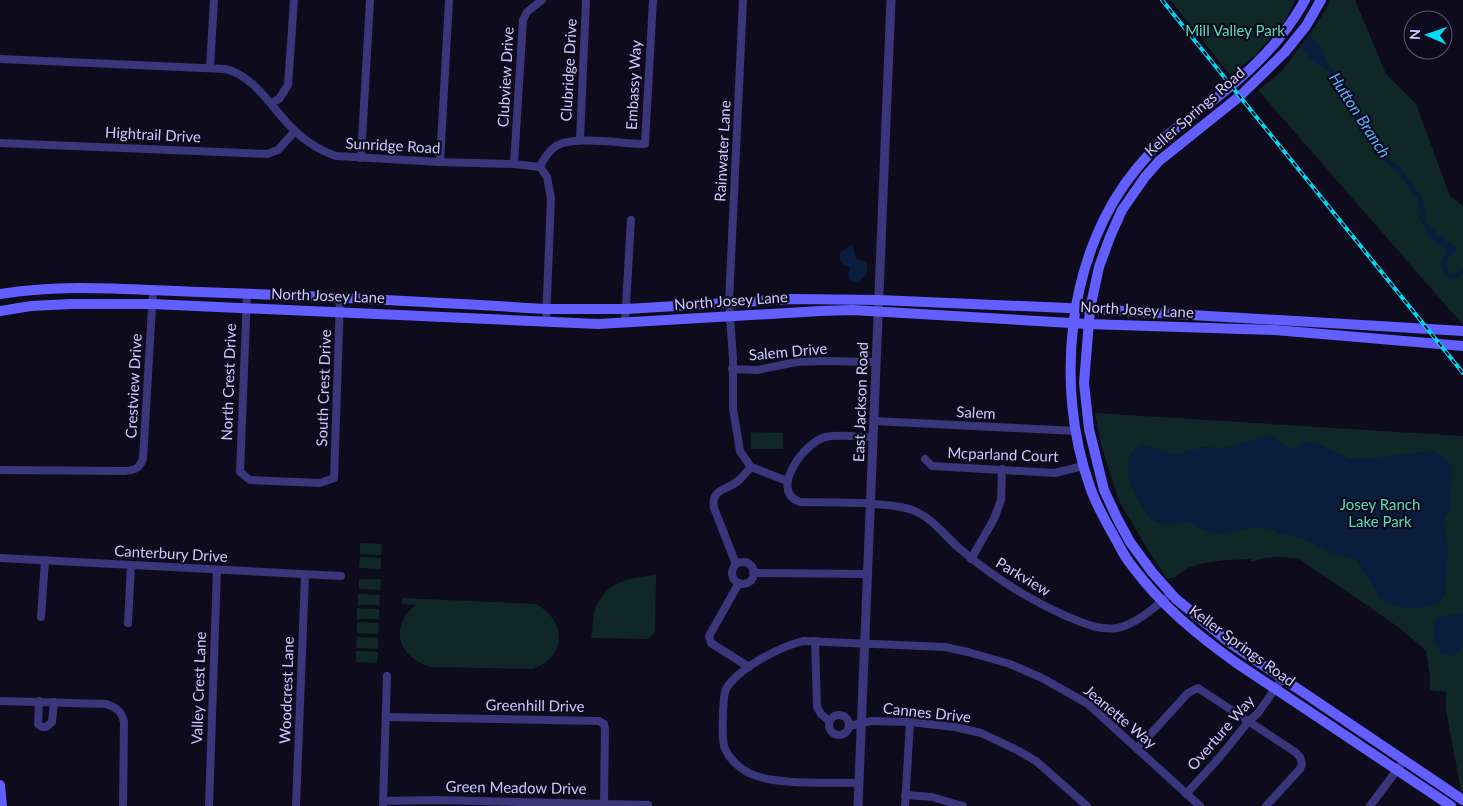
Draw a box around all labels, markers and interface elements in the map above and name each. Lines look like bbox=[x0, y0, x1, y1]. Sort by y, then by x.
north arrow bbox=[1403, 10, 1453, 60]
street label: Clubridge Drive bbox=[556, 18, 580, 122]
park label: Mill Valley Park bbox=[1185, 21, 1285, 39]
street label: Clubview Drive bbox=[493, 26, 517, 128]
text: N bbox=[1406, 29, 1423, 40]
street label: Embassy Way bbox=[622, 39, 644, 130]
street label: Keller Springs Road bbox=[1141, 63, 1248, 160]
water label: Hutton Branch bbox=[1326, 69, 1395, 161]
street label: Rainwater Lane bbox=[710, 100, 734, 202]
street label: Hightrail Drive bbox=[105, 123, 201, 146]
street label: Sunridge Road bbox=[345, 134, 441, 156]
street label: North Josey Lane bbox=[271, 284, 385, 306]
street label: North Josey Lane bbox=[674, 287, 788, 313]
street label: North Josey Lane bbox=[1080, 297, 1194, 321]
street label: North Crest Drive bbox=[217, 323, 239, 441]
street label: South Crest Drive bbox=[312, 329, 334, 447]
street label: Crestview Drive bbox=[121, 333, 145, 439]
street label: Salem Drive bbox=[748, 339, 828, 363]
street label: East Jackson Road bbox=[849, 342, 871, 462]
street label: Salem bbox=[956, 402, 996, 422]
street label: Mcparland Court bbox=[947, 443, 1060, 465]
park label: Josey Ranch Lake Park bbox=[1340, 495, 1420, 530]
street label: Canterbury Drive bbox=[114, 541, 228, 565]
street label: Parkview bbox=[993, 553, 1054, 599]
street label: Keller Springs Road bbox=[1186, 601, 1299, 690]
street label: Valley Crest Lane bbox=[187, 631, 209, 745]
street label: Woodcrest Lane bbox=[275, 636, 297, 744]
street label: Jeanette Way bbox=[1081, 681, 1161, 752]
street label: Overture Way bbox=[1183, 691, 1258, 773]
street label: Greenhill Drive bbox=[485, 695, 585, 715]
street label: Cannes Drive bbox=[882, 698, 972, 726]
street label: Green Meadow Drive bbox=[445, 777, 587, 797]

